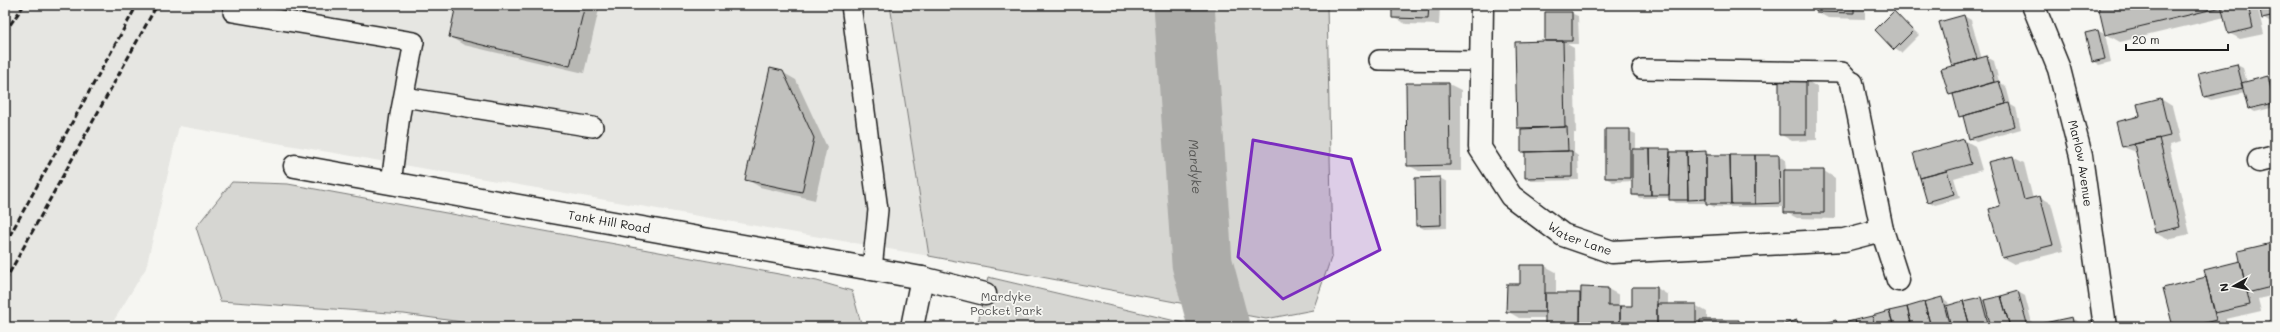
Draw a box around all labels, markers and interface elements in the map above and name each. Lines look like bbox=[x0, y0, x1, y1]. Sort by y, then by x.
scale bar bbox=[2126, 26, 2228, 52]
text: 20 m bbox=[2132, 31, 2160, 47]
street label: Marlow Avenue bbox=[2065, 118, 2097, 208]
water label: Mardyke bbox=[1185, 139, 1206, 195]
street label: Tank Hill Road bbox=[567, 206, 652, 236]
street label: Water Lane bbox=[1545, 217, 1614, 258]
north arrow bbox=[2214, 266, 2254, 306]
text: N bbox=[2216, 282, 2232, 293]
park label: Mardyke Pocket Park bbox=[970, 288, 1042, 318]

